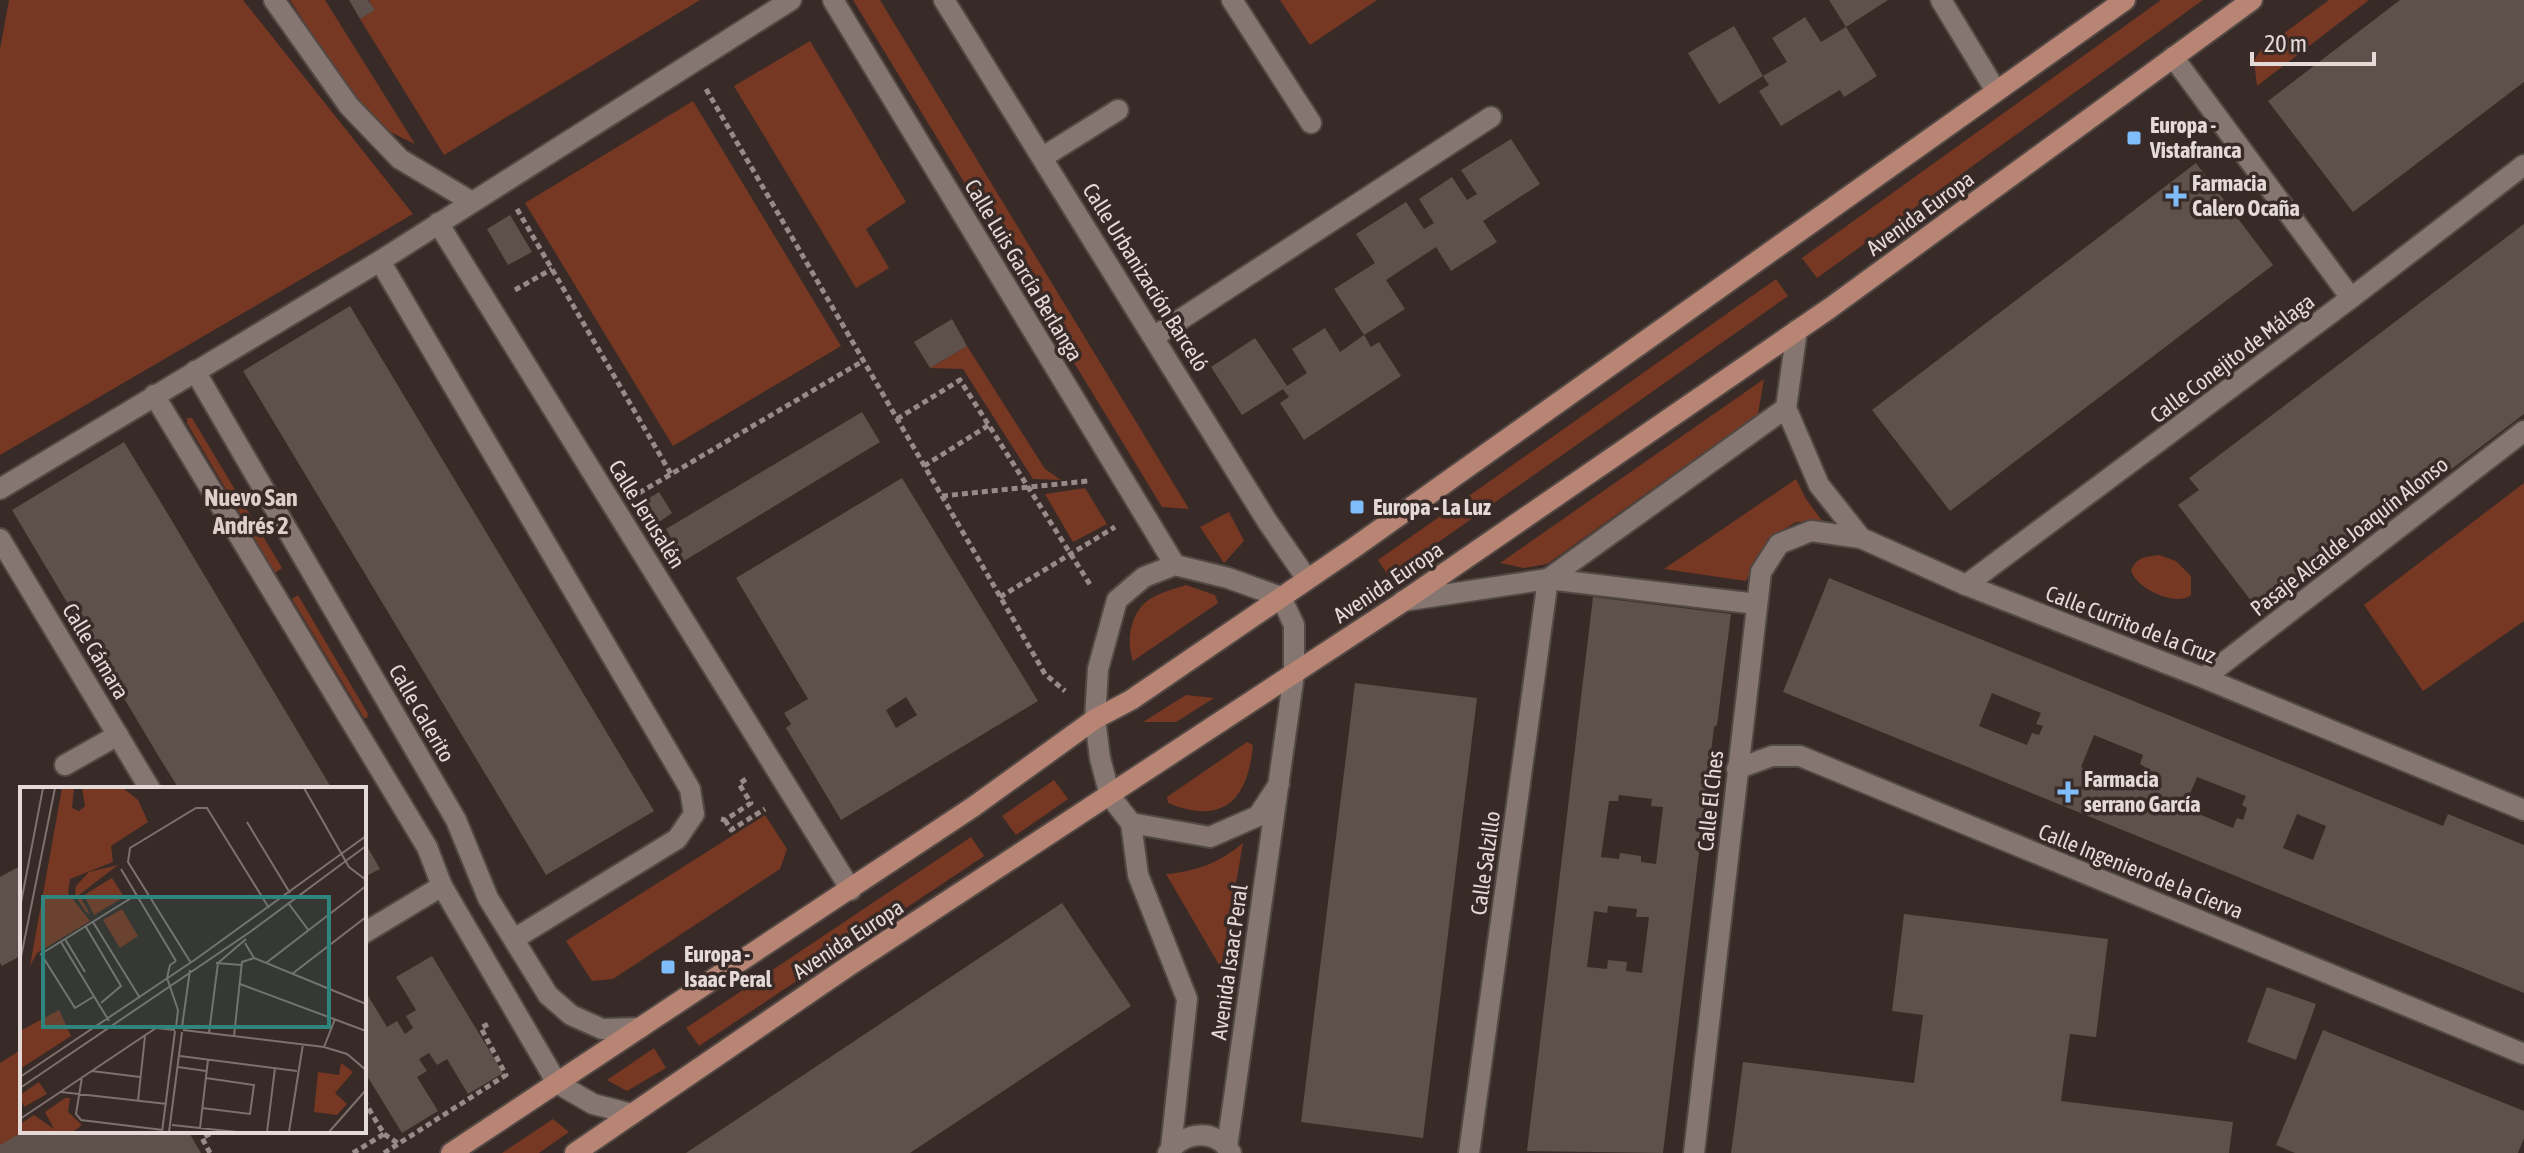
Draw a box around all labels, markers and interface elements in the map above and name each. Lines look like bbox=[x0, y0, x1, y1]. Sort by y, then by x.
scale bar bbox=[2252, 16, 2374, 66]
text: 20 m bbox=[2264, 30, 2307, 57]
place label: Europa - Vistafranca bbox=[2149, 112, 2242, 163]
marker: Europa - Vistafranca bbox=[2125, 129, 2143, 147]
street label: Avenida Europa bbox=[1861, 165, 1979, 261]
place label: Farmacia Calero Ocaña bbox=[2192, 170, 2300, 221]
street label: Calle Luis García Berlanga bbox=[959, 174, 1089, 366]
street label: Calle Urbanización Barceló bbox=[1077, 178, 1215, 376]
marker: Farmacia Calero Ocaña bbox=[2167, 187, 2185, 205]
street label: Calle Conejito de Málaga bbox=[2145, 288, 2319, 428]
street label: Pasaje Alcalde Joaquín Alonso bbox=[2245, 451, 2453, 621]
street label: Calle Jerusalén bbox=[603, 455, 691, 573]
district label: Nuevo San Andrés 2 bbox=[204, 484, 298, 539]
place label: Europa - La Luz bbox=[1373, 494, 1491, 520]
marker: Europa - La Luz bbox=[1348, 498, 1366, 516]
street label: Avenida Europa bbox=[1328, 536, 1448, 628]
street label: Calle Currito de la Cruz bbox=[2042, 580, 2220, 668]
street label: Calle Cámara bbox=[57, 598, 135, 704]
street label: Calle Calerito bbox=[384, 660, 460, 766]
street label: Calle El Ches bbox=[1692, 749, 1728, 853]
place label: Farmacia serrano García bbox=[2084, 766, 2200, 817]
marker: Farmacia serrano García bbox=[2059, 783, 2077, 801]
inset map bbox=[20, 787, 366, 1133]
street label: Calle Salzillo bbox=[1465, 809, 1505, 917]
street label: Calle Ingeniero de la Cierva bbox=[2035, 818, 2247, 924]
street label: Avenida Isaac Peral bbox=[1205, 882, 1253, 1041]
street label: Avenida Europa bbox=[788, 894, 908, 984]
place label: Europa - Isaac Peral bbox=[684, 941, 773, 992]
marker: Europa - Isaac Peral bbox=[659, 958, 677, 976]

